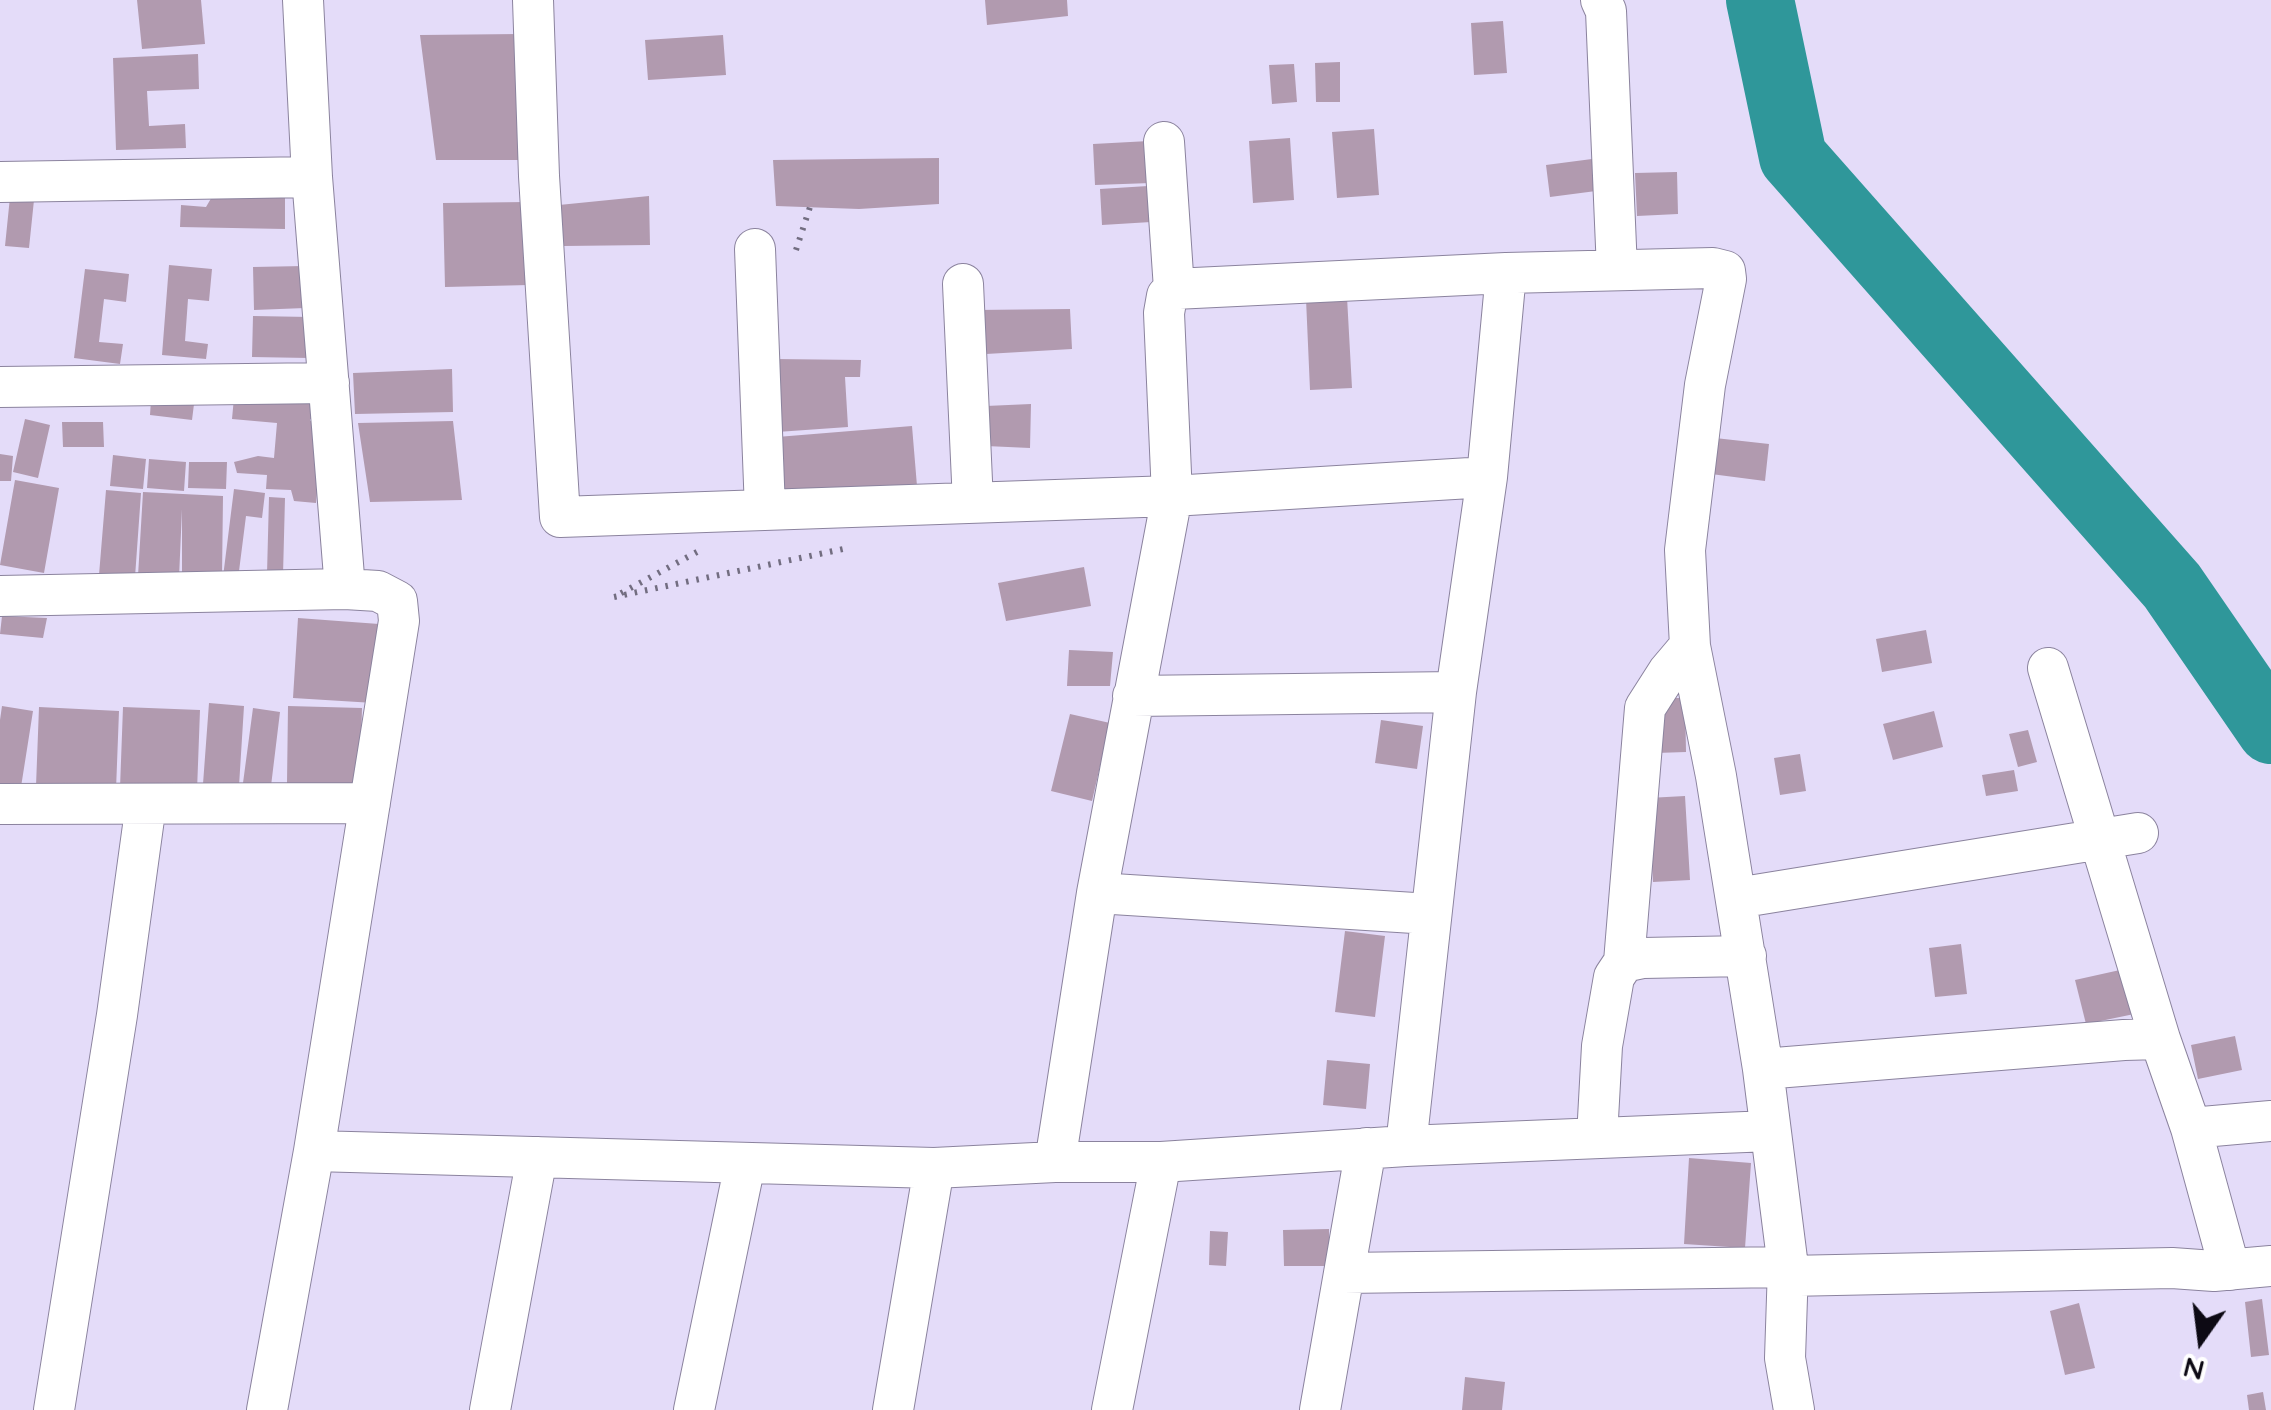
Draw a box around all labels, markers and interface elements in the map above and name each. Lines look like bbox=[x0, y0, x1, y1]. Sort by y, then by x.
north arrow bbox=[2151, 1290, 2251, 1390]
text: N bbox=[2179, 1350, 2208, 1389]

